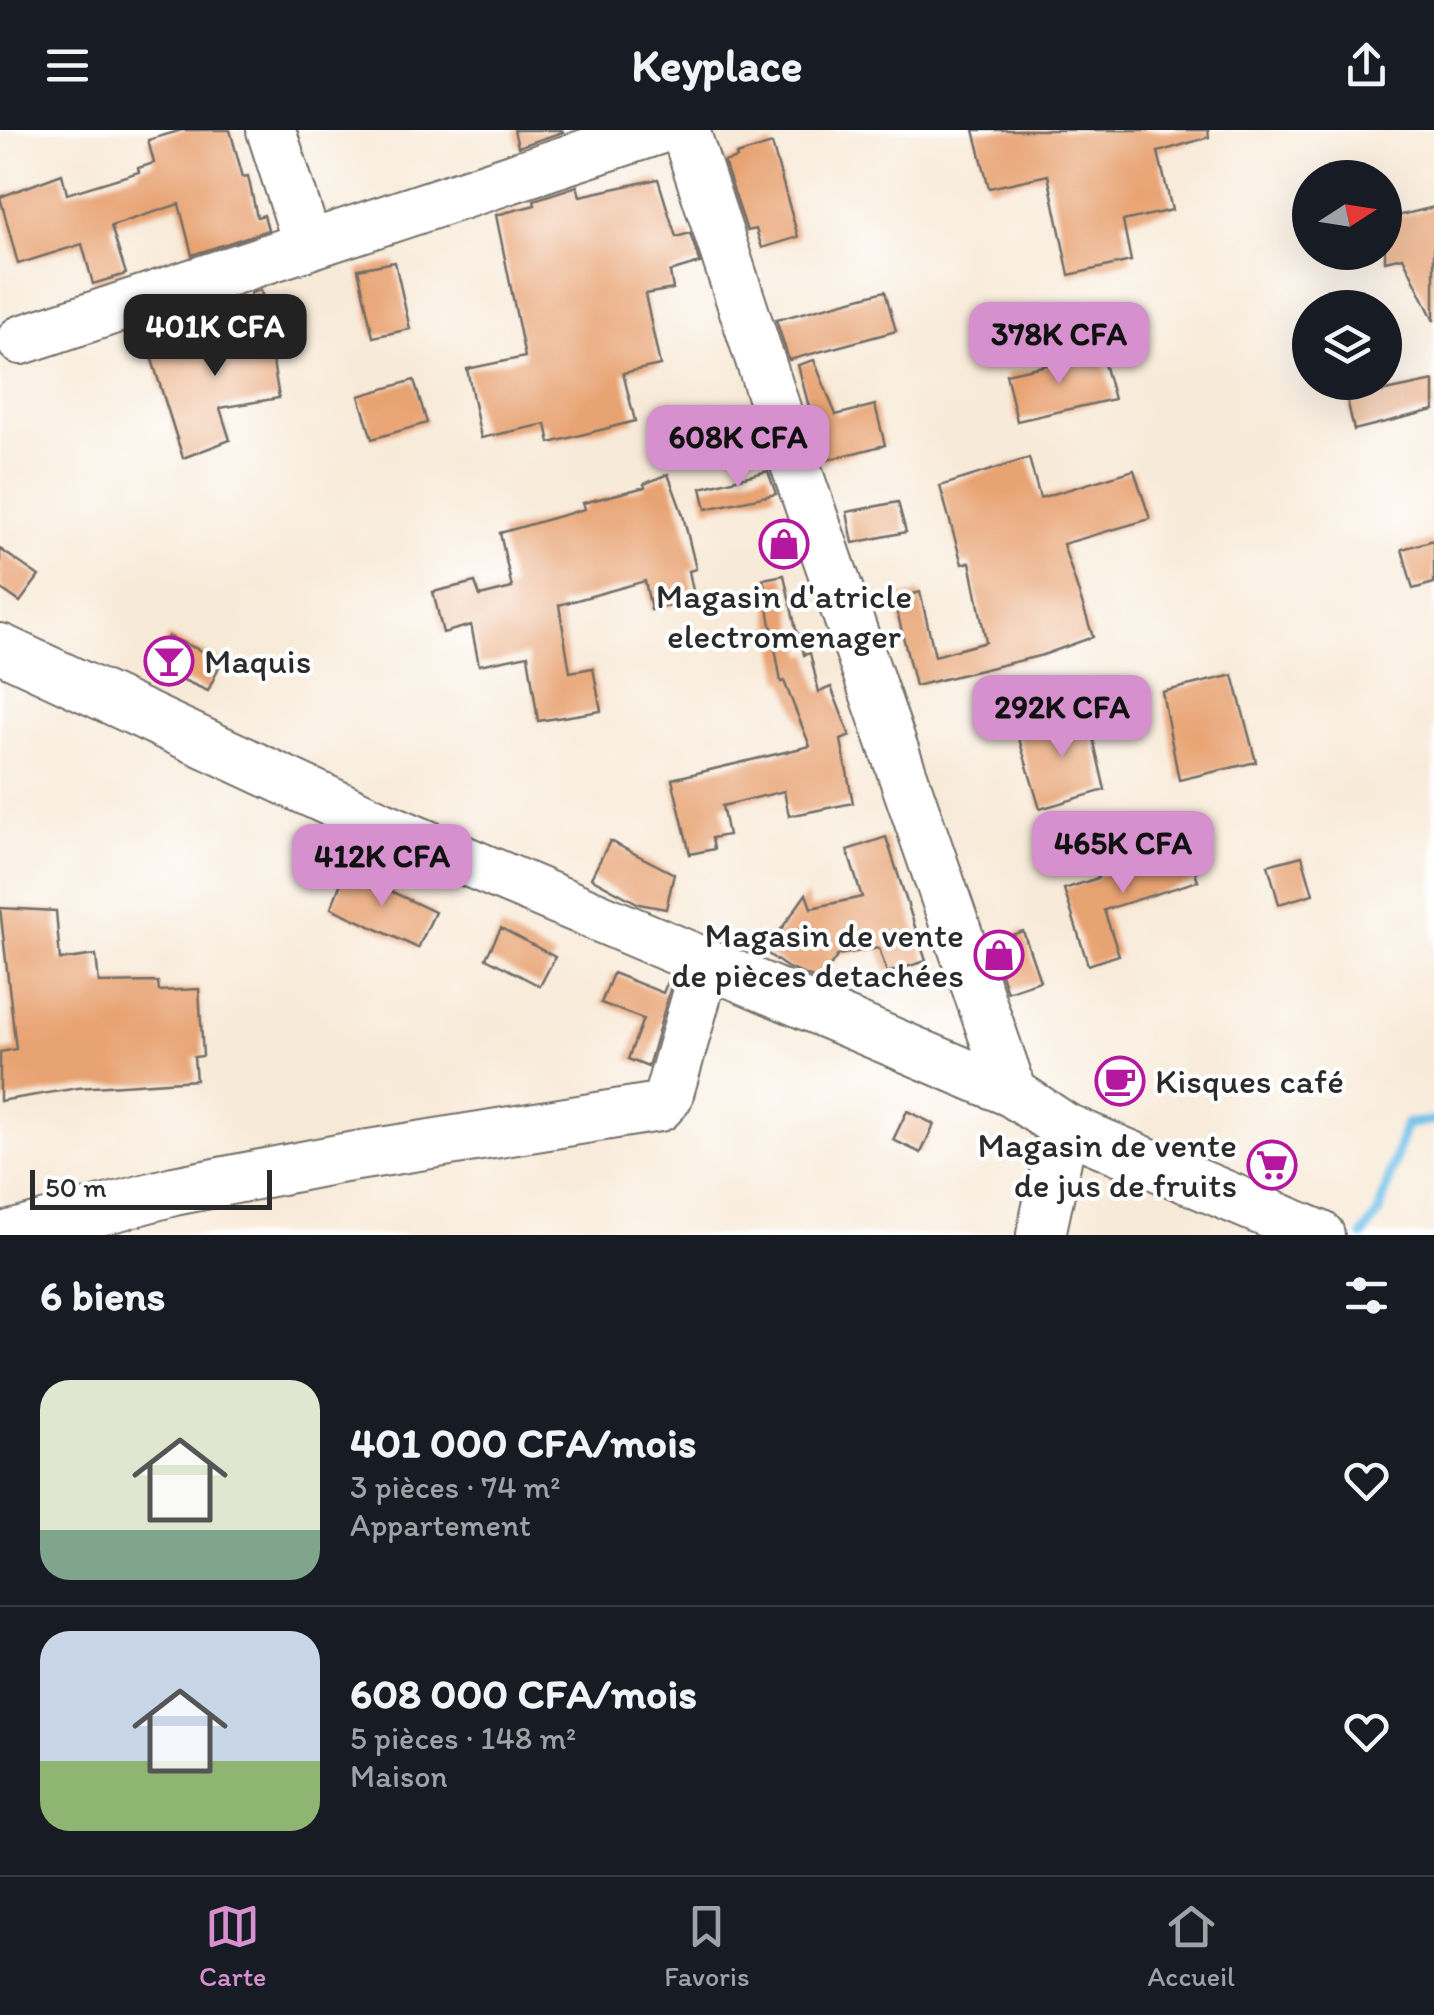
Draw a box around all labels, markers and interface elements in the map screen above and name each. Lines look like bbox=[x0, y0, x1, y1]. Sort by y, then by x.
icon: menu bbox=[40, 38, 95, 93]
text: Keyplace bbox=[632, 38, 802, 92]
icon: share bbox=[1339, 38, 1394, 93]
north arrow bbox=[1292, 160, 1402, 270]
map controls bbox=[1292, 160, 1402, 400]
button: layers bbox=[1292, 290, 1402, 400]
pin: 401K CFA bbox=[112, 294, 318, 379]
pin: 378K CFA bbox=[956, 302, 1162, 387]
text: 401K CFA bbox=[146, 307, 284, 345]
text: 378K CFA bbox=[991, 315, 1127, 353]
pin: 608K CFA bbox=[635, 405, 841, 490]
text: 608K CFA bbox=[668, 418, 808, 456]
shop icon: Magasin d'atricle electromenager bbox=[758, 518, 810, 570]
place label: Magasin d'atricle electromenager bbox=[656, 575, 912, 657]
bar icon: Maquis bbox=[143, 635, 195, 687]
place label: Maquis bbox=[204, 640, 311, 682]
pin: 292K CFA bbox=[959, 675, 1165, 760]
text: 292K CFA bbox=[994, 688, 1130, 726]
pin: 465K CFA bbox=[1020, 811, 1226, 896]
pin: 412K CFA bbox=[279, 824, 485, 909]
text: 465K CFA bbox=[1054, 824, 1192, 862]
text: 412K CFA bbox=[314, 837, 450, 875]
place label: Magasin de vente de pièces detachées bbox=[671, 914, 964, 996]
shop icon: Magasin de vente de pièces detachées bbox=[973, 929, 1025, 981]
cafe icon: Kisques café bbox=[1094, 1055, 1146, 1107]
place label: Kisques café bbox=[1155, 1060, 1344, 1102]
place label: Magasin de vente de jus de fruits bbox=[977, 1124, 1237, 1206]
supermarket icon: Magasin de vente de jus de fruits bbox=[1246, 1139, 1298, 1191]
scale bar bbox=[30, 1165, 272, 1210]
text: 50 m bbox=[45, 1170, 107, 1204]
icon: filters bbox=[1339, 1268, 1394, 1323]
text: 6 biens bbox=[40, 1270, 166, 1321]
text: 401 000 CFA/mois bbox=[350, 1417, 697, 1468]
icon: home bbox=[120, 1420, 240, 1540]
icon: heart bbox=[1339, 1453, 1394, 1508]
text: 3 pièces · 74 m² bbox=[350, 1468, 560, 1506]
text: Appartement bbox=[350, 1506, 531, 1544]
text: 608 000 CFA/mois bbox=[350, 1668, 697, 1719]
icon: home bbox=[120, 1671, 240, 1791]
icon: heart bbox=[1339, 1704, 1394, 1759]
text: 5 pièces · 148 m² bbox=[350, 1719, 576, 1757]
text: Maison bbox=[350, 1757, 448, 1795]
tab: Carte bbox=[199, 1899, 266, 1993]
tab: Favoris bbox=[664, 1899, 750, 1993]
tab: Accueil bbox=[1147, 1899, 1235, 1993]

